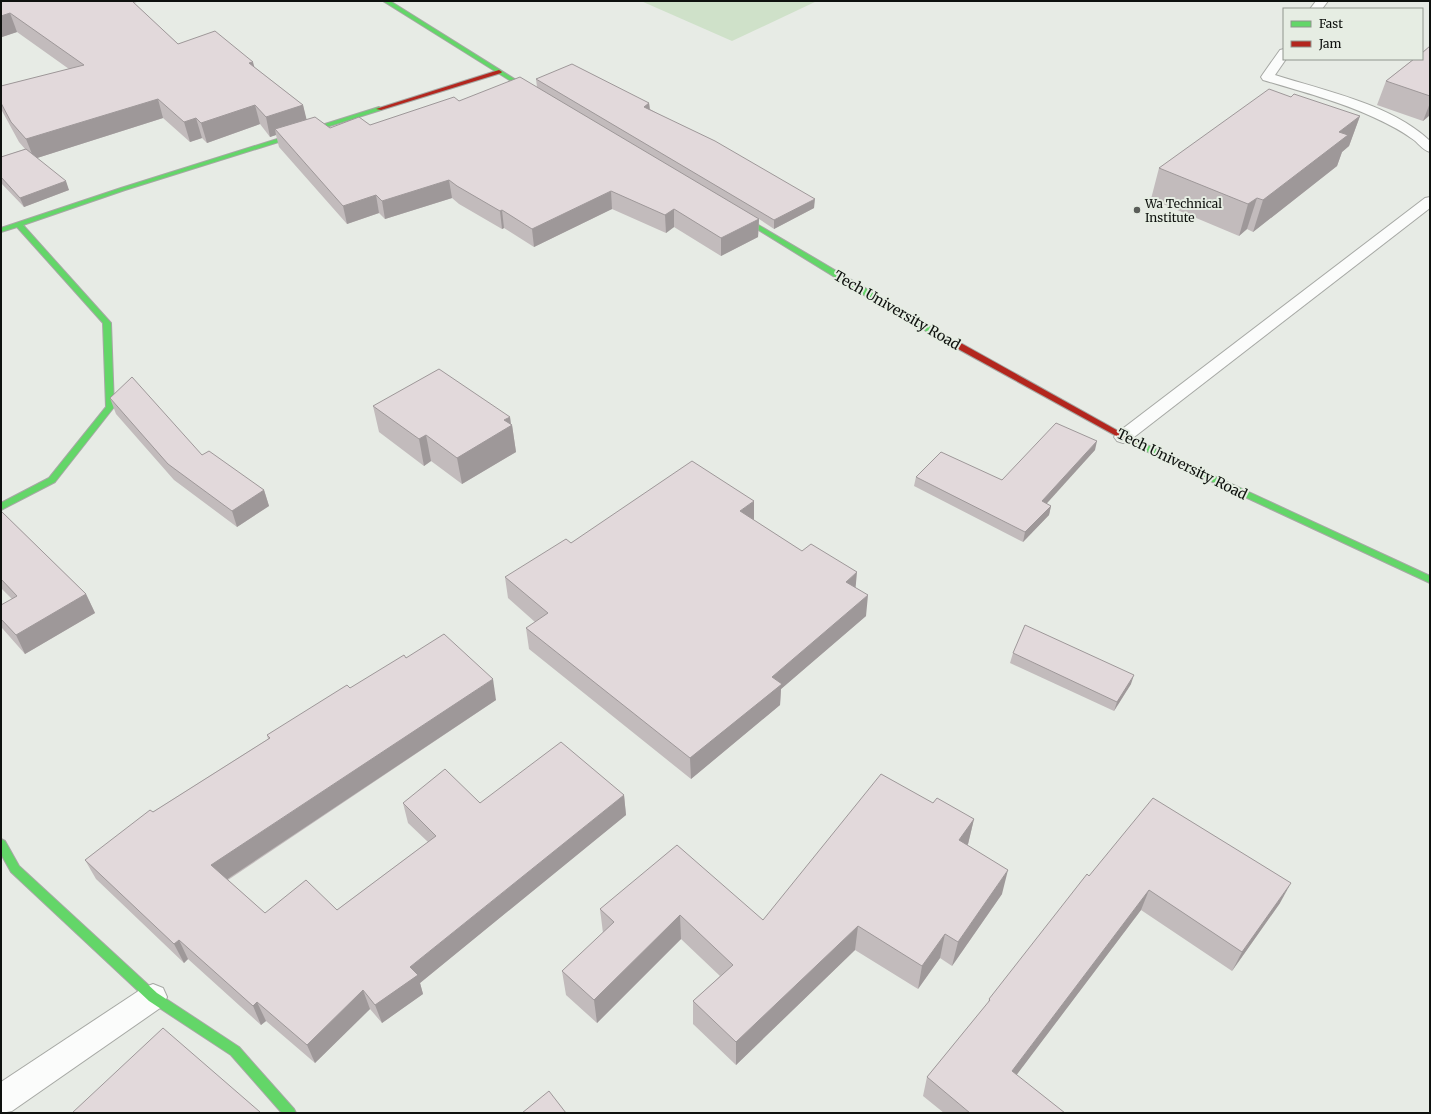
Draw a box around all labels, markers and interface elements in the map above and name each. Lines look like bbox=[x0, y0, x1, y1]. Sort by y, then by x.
legend bbox=[1283, 8, 1423, 60]
text: Fast bbox=[1319, 16, 1343, 31]
text: Jam bbox=[1318, 36, 1342, 51]
place label: Wa Technical Institute bbox=[1144, 196, 1222, 225]
marker: Wa Technical Institute bbox=[1132, 205, 1142, 215]
street label: Tech University Road bbox=[830, 266, 964, 354]
street label: Tech University Road bbox=[1114, 425, 1251, 504]

